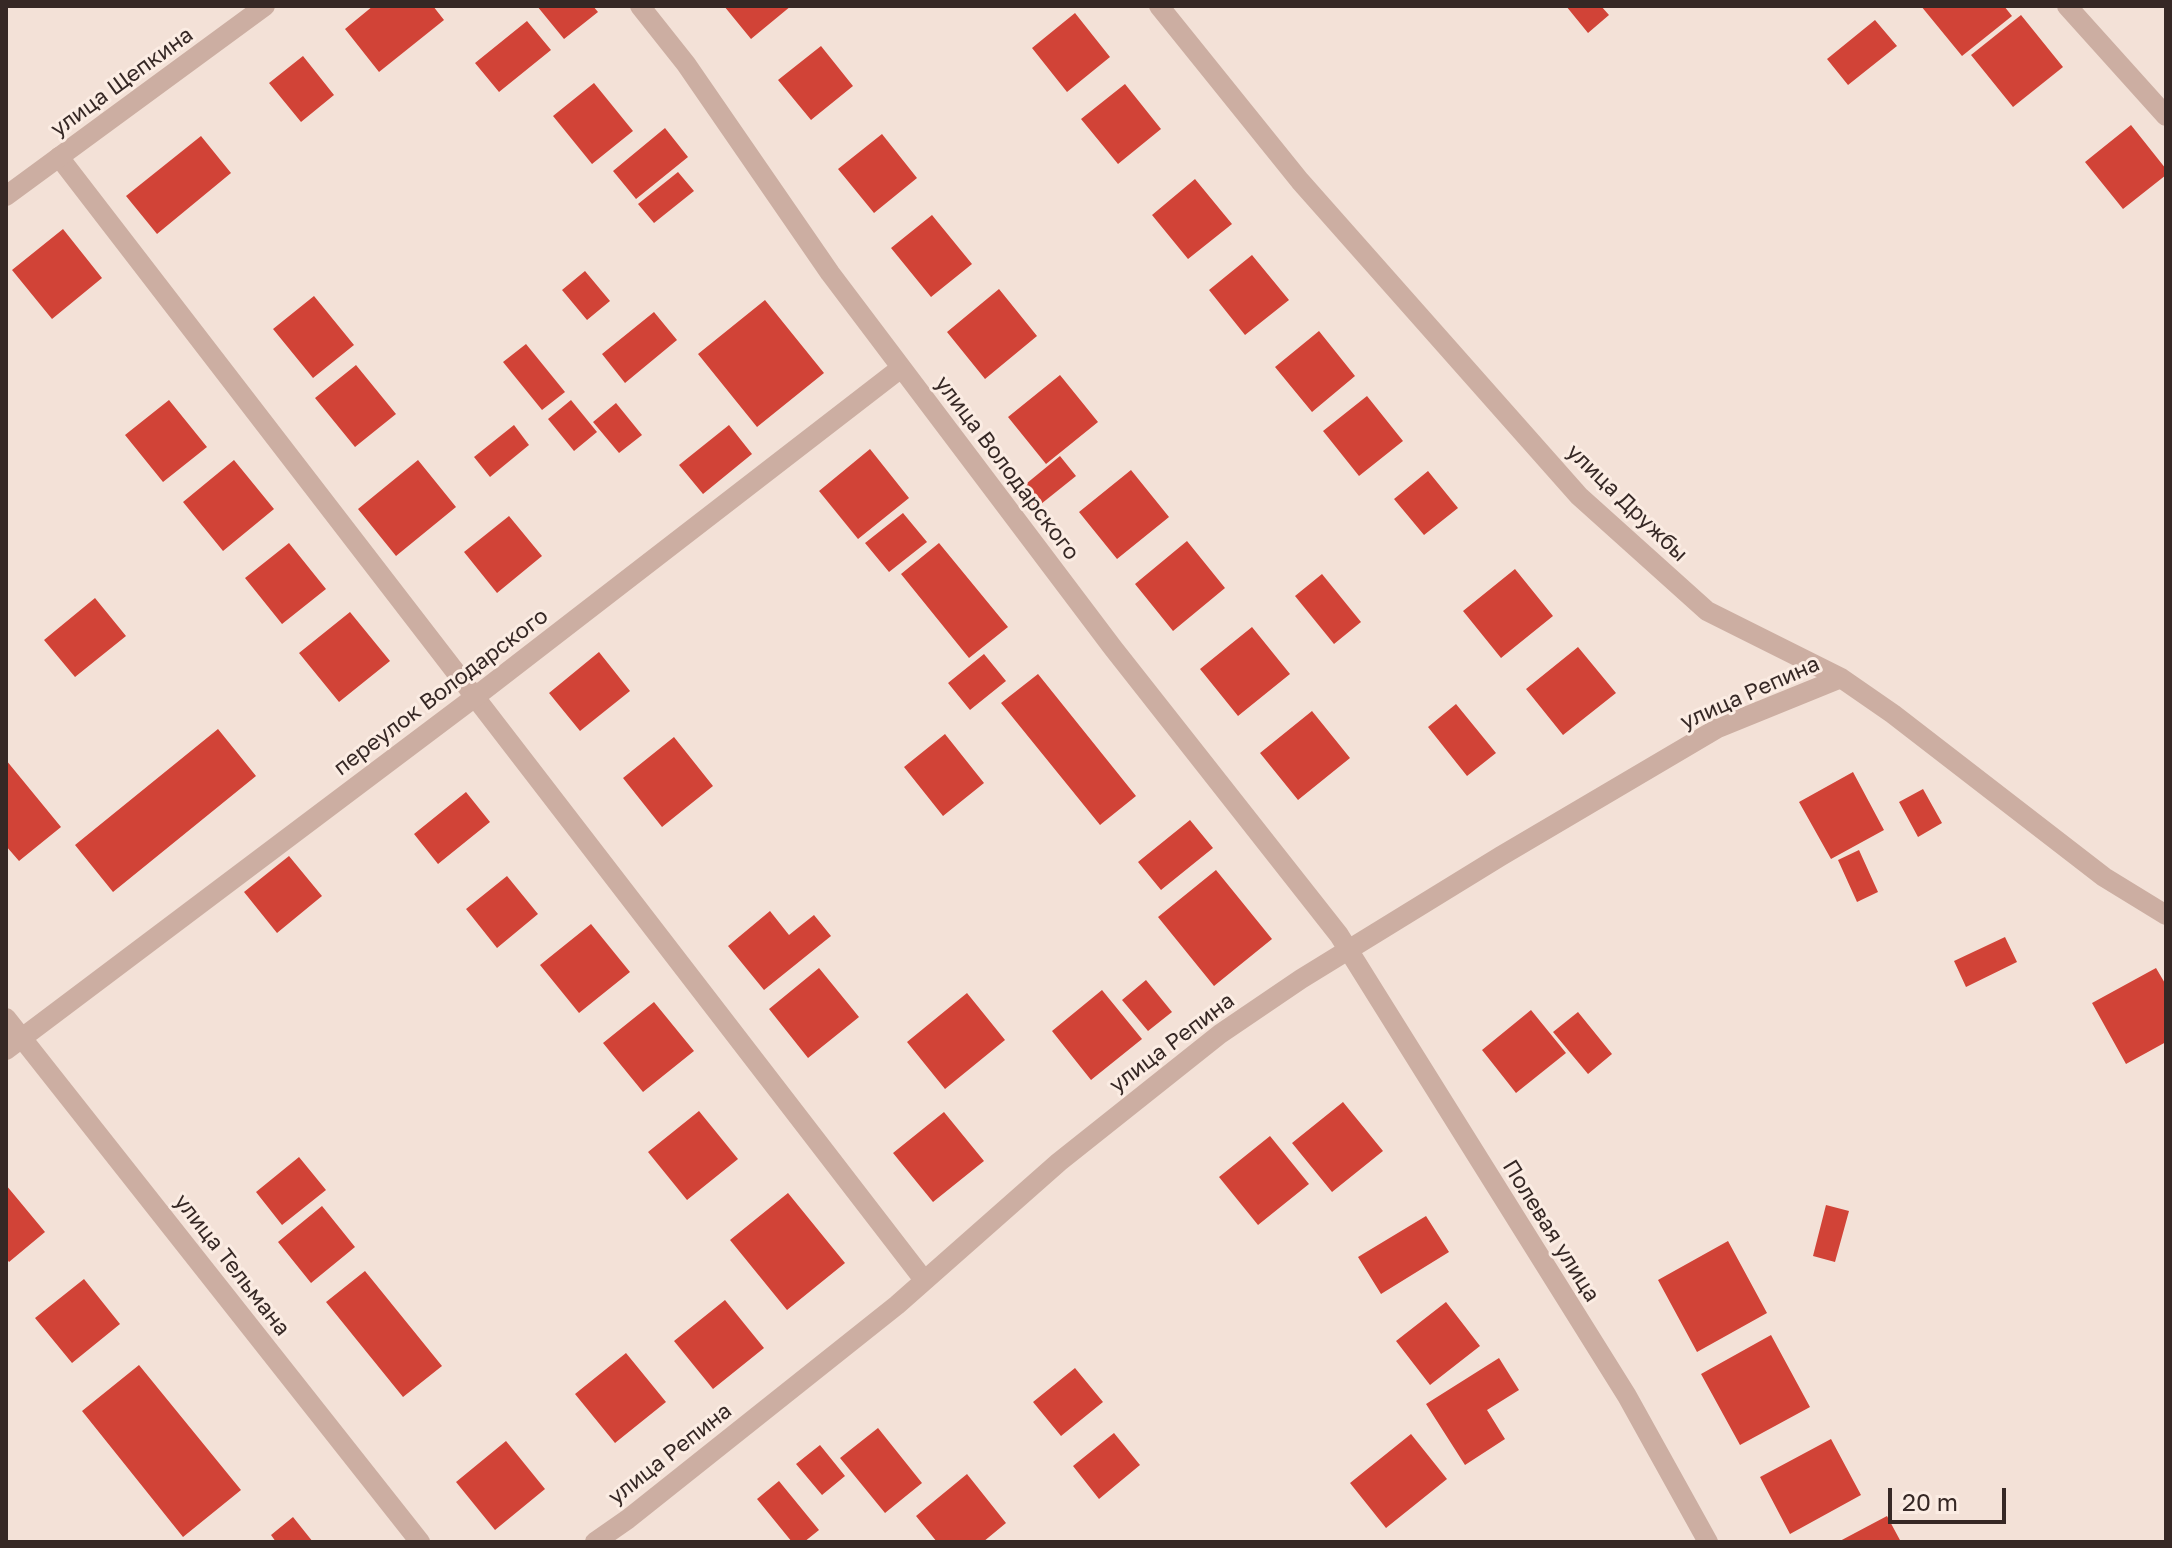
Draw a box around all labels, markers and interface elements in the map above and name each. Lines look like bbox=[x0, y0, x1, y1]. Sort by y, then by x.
street label: улица Щепкина bbox=[46, 22, 198, 142]
street label: улица Володарского bbox=[929, 371, 1085, 565]
street label: улица Дружбы bbox=[1561, 439, 1693, 567]
street label: переулок Володарского bbox=[329, 603, 553, 781]
street label: улица Репина bbox=[1676, 651, 1824, 735]
street label: улица Репина bbox=[1104, 988, 1240, 1098]
street label: Полевая улица bbox=[1497, 1155, 1605, 1307]
street label: улица Тельмана bbox=[168, 1189, 296, 1341]
street label: улица Репина bbox=[603, 1398, 737, 1510]
scale bar bbox=[1892, 1472, 2010, 1522]
text: 20 m bbox=[1902, 1487, 1958, 1516]

